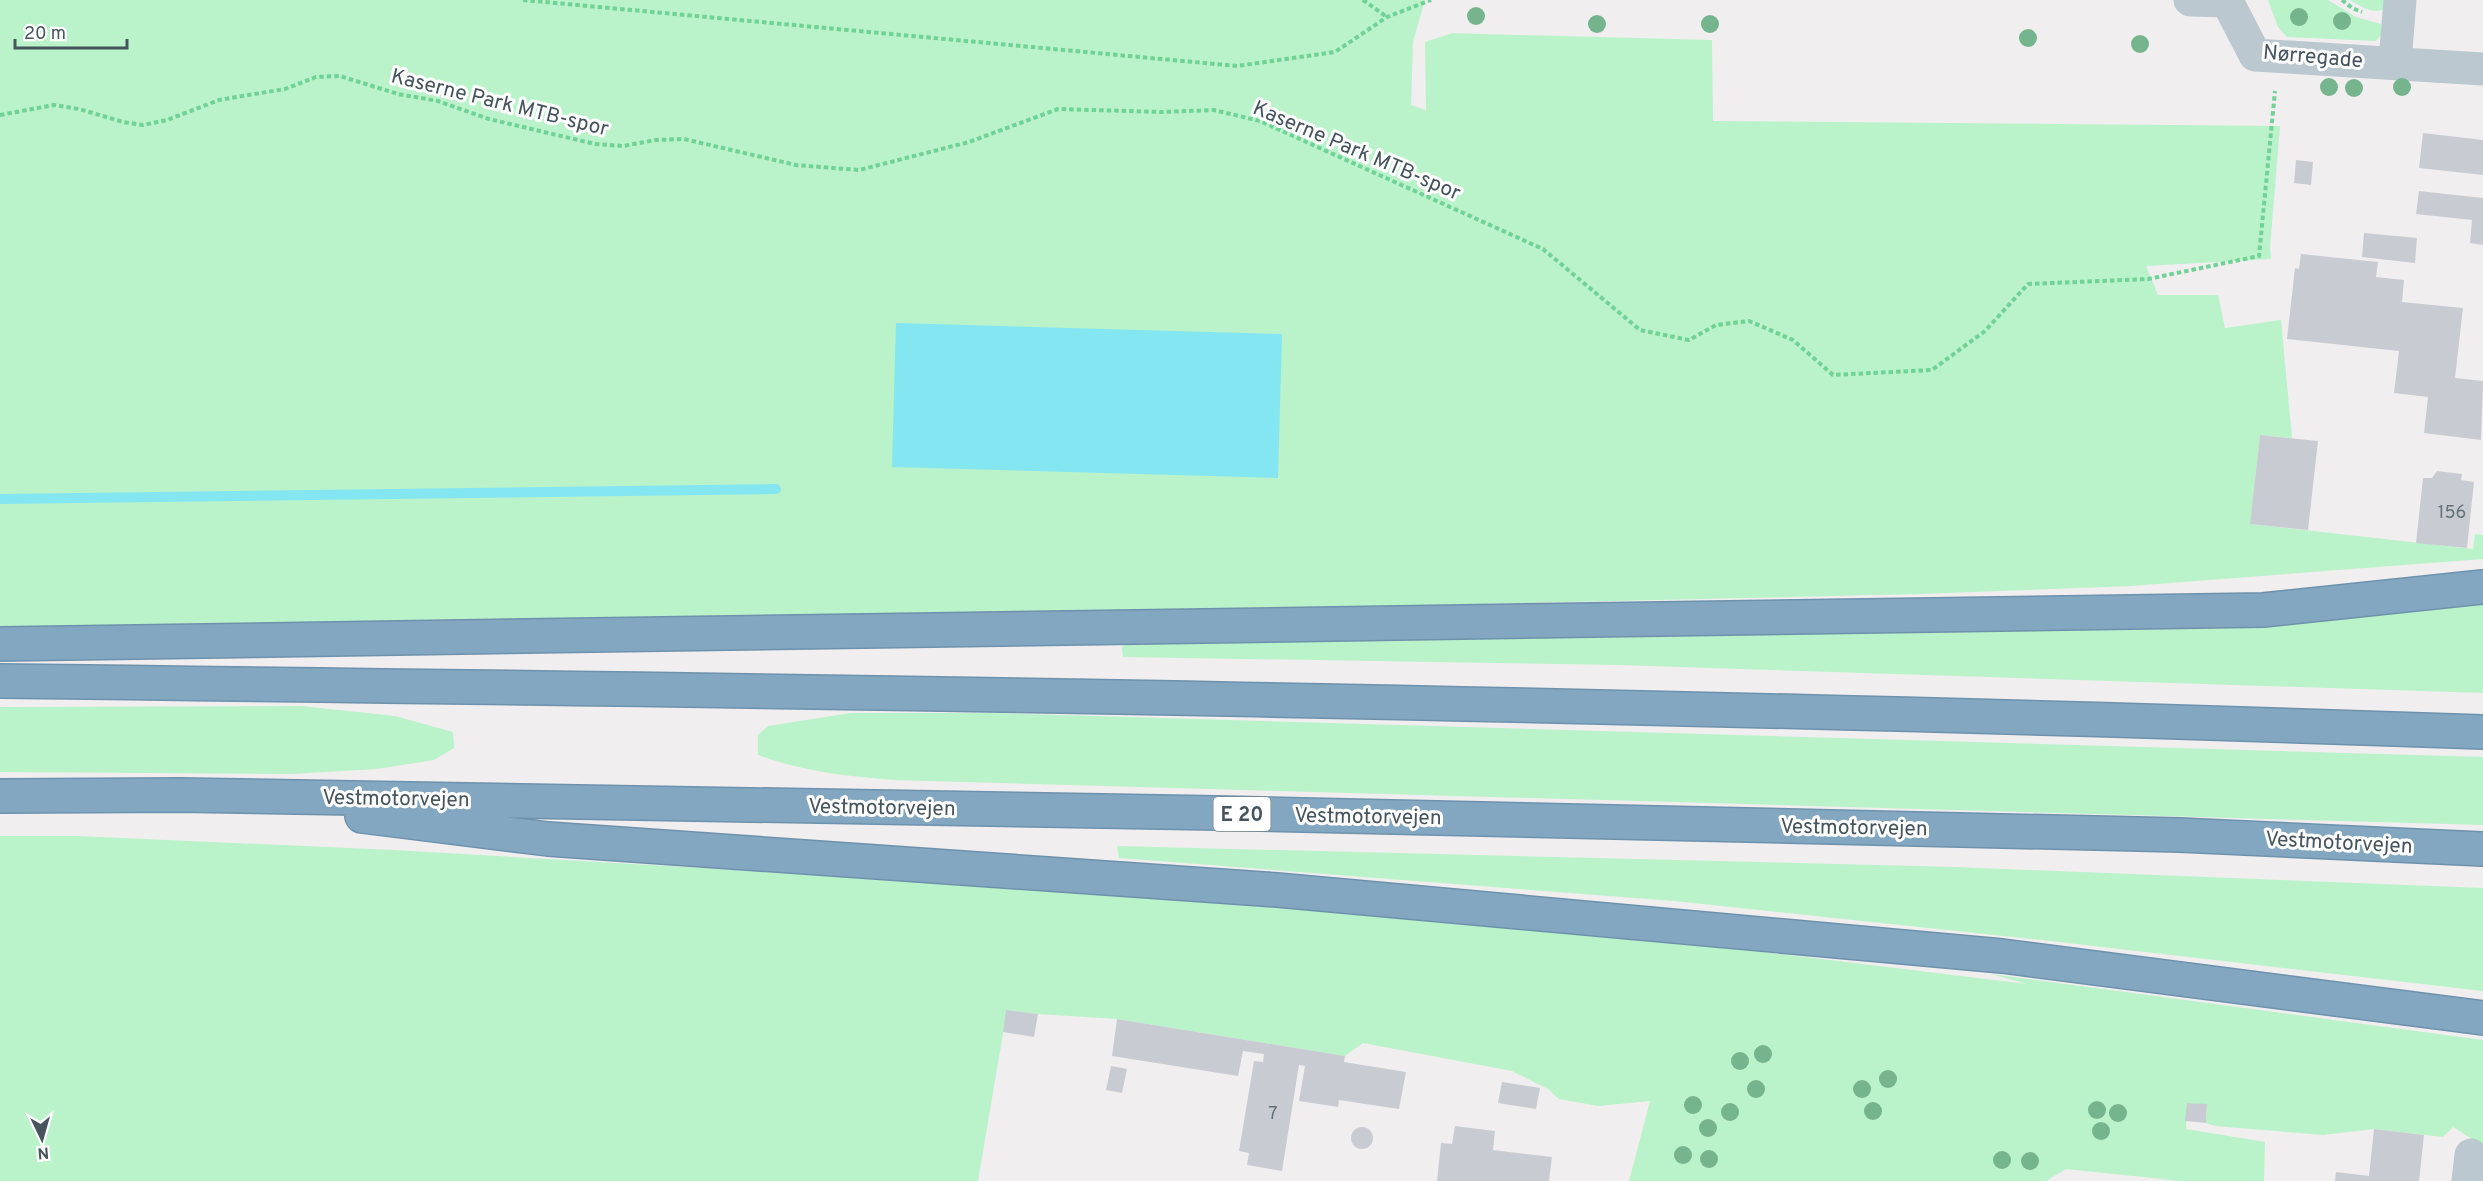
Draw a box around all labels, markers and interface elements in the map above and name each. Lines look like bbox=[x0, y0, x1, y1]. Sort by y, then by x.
scale bar bbox=[15, 12, 128, 50]
text: 20 m bbox=[24, 23, 66, 46]
street label: Nørregade bbox=[2262, 40, 2364, 75]
street label: Kaserne Park MTB-spor bbox=[388, 63, 611, 144]
street label: Kaserne Park MTB-spor bbox=[1248, 95, 1464, 207]
house number: 156 bbox=[2438, 502, 2466, 525]
street label: Vestmotorvejen bbox=[322, 785, 470, 814]
street label: Vestmotorvejen bbox=[808, 794, 956, 823]
road number: E 20 bbox=[1214, 797, 1270, 831]
street label: Vestmotorvejen bbox=[1294, 803, 1442, 832]
street label: Vestmotorvejen bbox=[1780, 814, 1928, 843]
street label: Vestmotorvejen bbox=[2265, 826, 2413, 861]
house number: 7 bbox=[1268, 1103, 1278, 1126]
north arrow bbox=[12, 1109, 72, 1169]
text: N bbox=[37, 1141, 50, 1162]

